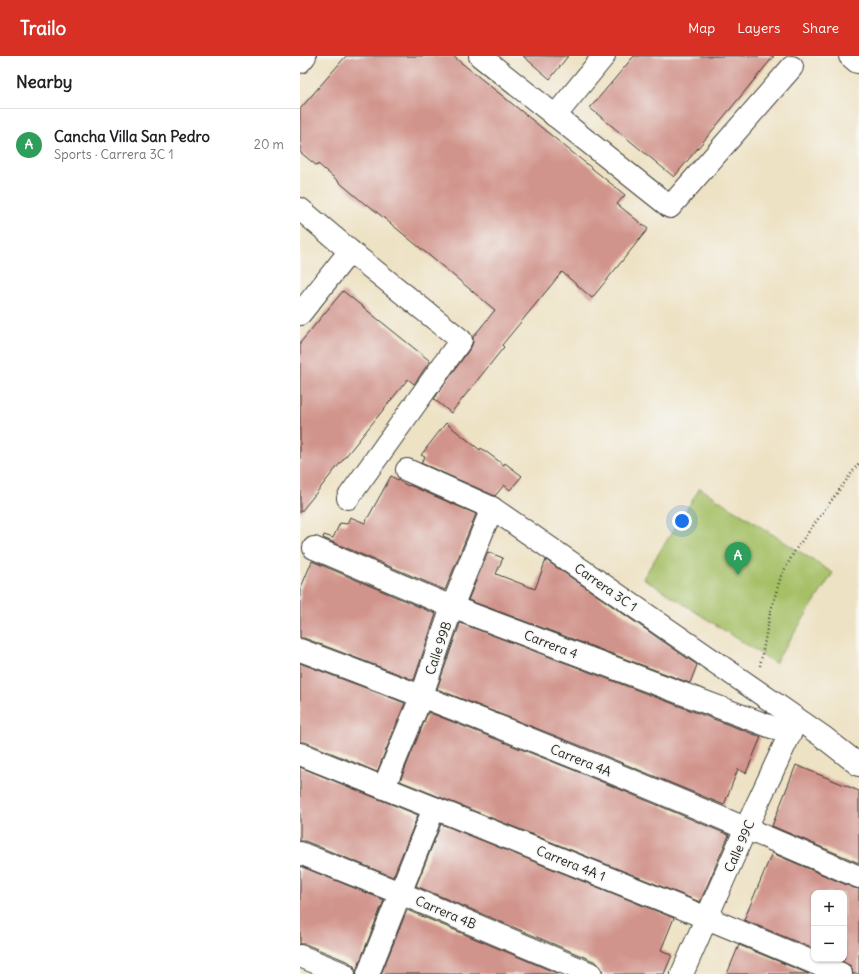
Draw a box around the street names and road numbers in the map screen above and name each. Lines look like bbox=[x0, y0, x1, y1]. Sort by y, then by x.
street label: Carrera 3C 1 bbox=[571, 560, 640, 615]
street label: Calle 99B bbox=[421, 619, 456, 677]
street label: Carrera 4 bbox=[521, 626, 580, 662]
street label: Carrera 4A bbox=[548, 740, 614, 780]
street label: Calle 99C bbox=[720, 817, 759, 875]
street label: Carrera 4A 1 bbox=[534, 842, 608, 885]
street label: Carrera 4B bbox=[413, 892, 479, 933]

